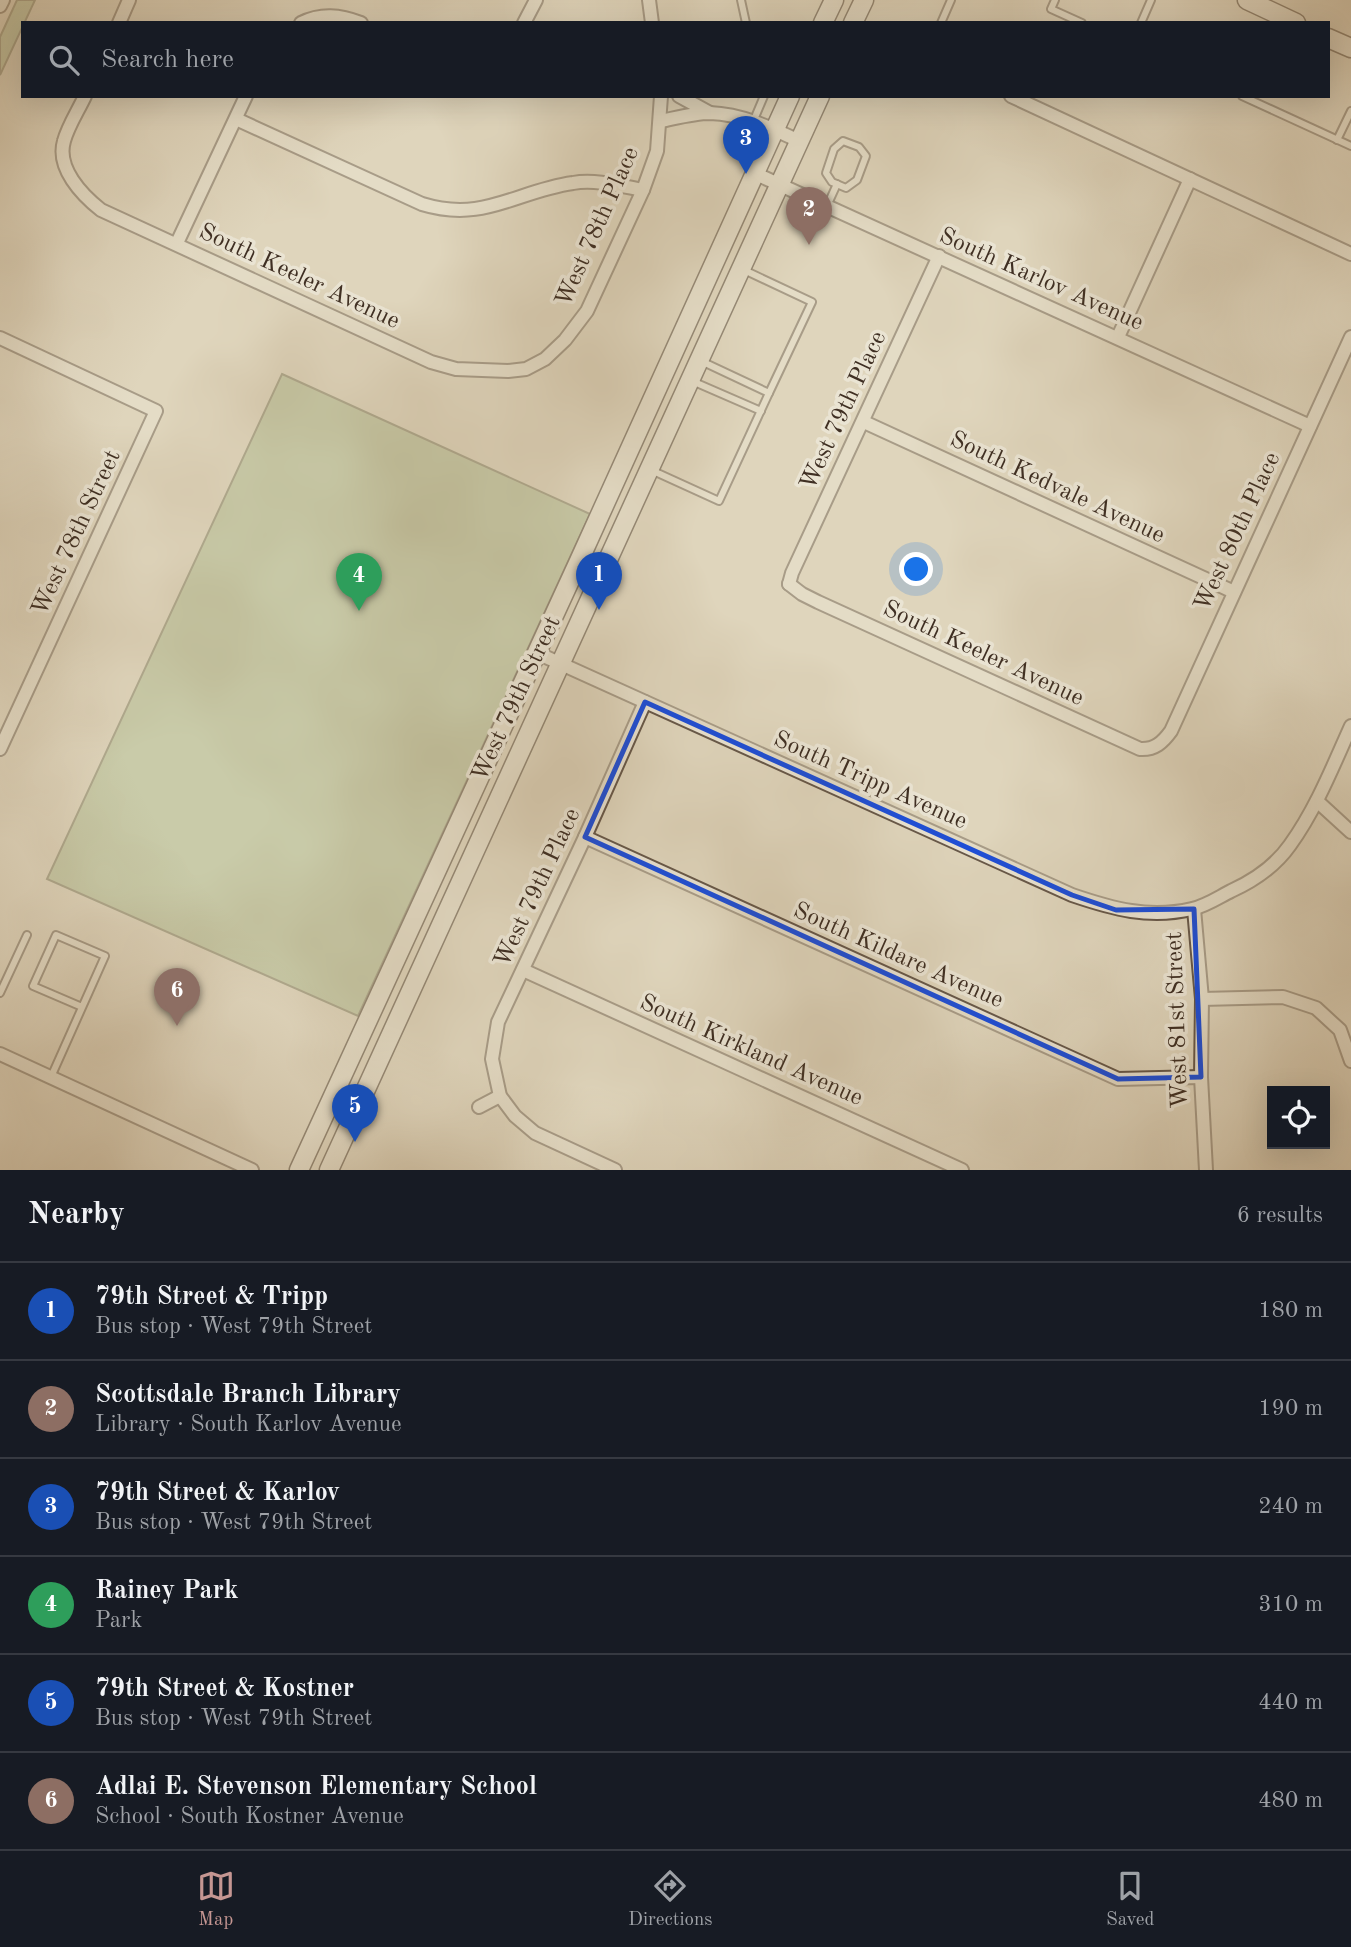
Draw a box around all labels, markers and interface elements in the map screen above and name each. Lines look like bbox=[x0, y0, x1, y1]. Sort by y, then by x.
search box bbox=[21, 21, 1330, 98]
icon: search bbox=[45, 41, 83, 79]
text: Search here bbox=[101, 47, 234, 73]
pin: 3 bbox=[723, 116, 769, 174]
street label: West 78th Place bbox=[552, 144, 644, 310]
pin: 2 bbox=[786, 187, 832, 245]
street label: South Keeler Avenue bbox=[195, 220, 403, 334]
street label: South Karlov Avenue bbox=[935, 224, 1147, 336]
street label: West 79th Place bbox=[797, 328, 891, 494]
street label: South Kedvale Avenue bbox=[946, 428, 1168, 548]
street label: West 78th Street bbox=[28, 447, 126, 619]
street label: West 80th Place bbox=[1191, 449, 1285, 615]
pin: 1 bbox=[576, 552, 622, 610]
your location bbox=[899, 552, 933, 586]
pin: 4 bbox=[336, 553, 382, 611]
street label: South Keeler Avenue bbox=[879, 597, 1087, 711]
street label: West 79th Street bbox=[468, 613, 566, 785]
street label: South Tripp Avenue bbox=[770, 728, 970, 834]
street label: West 79th Place bbox=[491, 805, 585, 971]
street label: South Kildare Avenue bbox=[789, 899, 1007, 1013]
street label: West 81st Street bbox=[1163, 931, 1193, 1109]
pin: 6 bbox=[154, 968, 200, 1026]
street label: South Kirkland Avenue bbox=[636, 991, 866, 1111]
pin: 5 bbox=[332, 1084, 378, 1142]
map controls bbox=[1267, 1086, 1330, 1149]
button: locate bbox=[1267, 1086, 1330, 1149]
text: Nearby bbox=[28, 1200, 125, 1230]
text: 6 results bbox=[1237, 1204, 1323, 1227]
text: 79th Street & Tripp bbox=[95, 1284, 328, 1310]
text: 1 bbox=[44, 1299, 58, 1322]
text: 180 m bbox=[1258, 1299, 1323, 1322]
text: Bus stop · West 79th Street bbox=[95, 1315, 372, 1338]
text: Scottsdale Branch Library bbox=[95, 1382, 401, 1408]
text: 2 bbox=[44, 1397, 58, 1420]
text: 190 m bbox=[1258, 1397, 1323, 1420]
text: Library · South Karlov Avenue bbox=[95, 1413, 402, 1436]
text: 79th Street & Karlov bbox=[95, 1480, 340, 1506]
text: 3 bbox=[44, 1495, 58, 1518]
text: 240 m bbox=[1258, 1495, 1323, 1518]
text: Bus stop · West 79th Street bbox=[95, 1511, 372, 1534]
text: Rainey Park bbox=[95, 1578, 239, 1604]
text: 4 bbox=[44, 1593, 58, 1616]
text: 310 m bbox=[1258, 1593, 1323, 1616]
text: Park bbox=[95, 1609, 142, 1632]
text: 79th Street & Kostner bbox=[95, 1676, 354, 1702]
text: 5 bbox=[44, 1691, 58, 1714]
text: 440 m bbox=[1258, 1691, 1323, 1714]
text: Bus stop · West 79th Street bbox=[95, 1707, 372, 1730]
text: Adlai E. Stevenson Elementary School bbox=[95, 1774, 537, 1800]
text: 6 bbox=[44, 1789, 58, 1812]
text: 480 m bbox=[1258, 1789, 1323, 1812]
text: School · South Kostner Avenue bbox=[95, 1805, 404, 1828]
tab: Map bbox=[197, 1867, 235, 1932]
tab: Directions bbox=[628, 1867, 713, 1932]
tab: Saved bbox=[1106, 1867, 1154, 1932]

